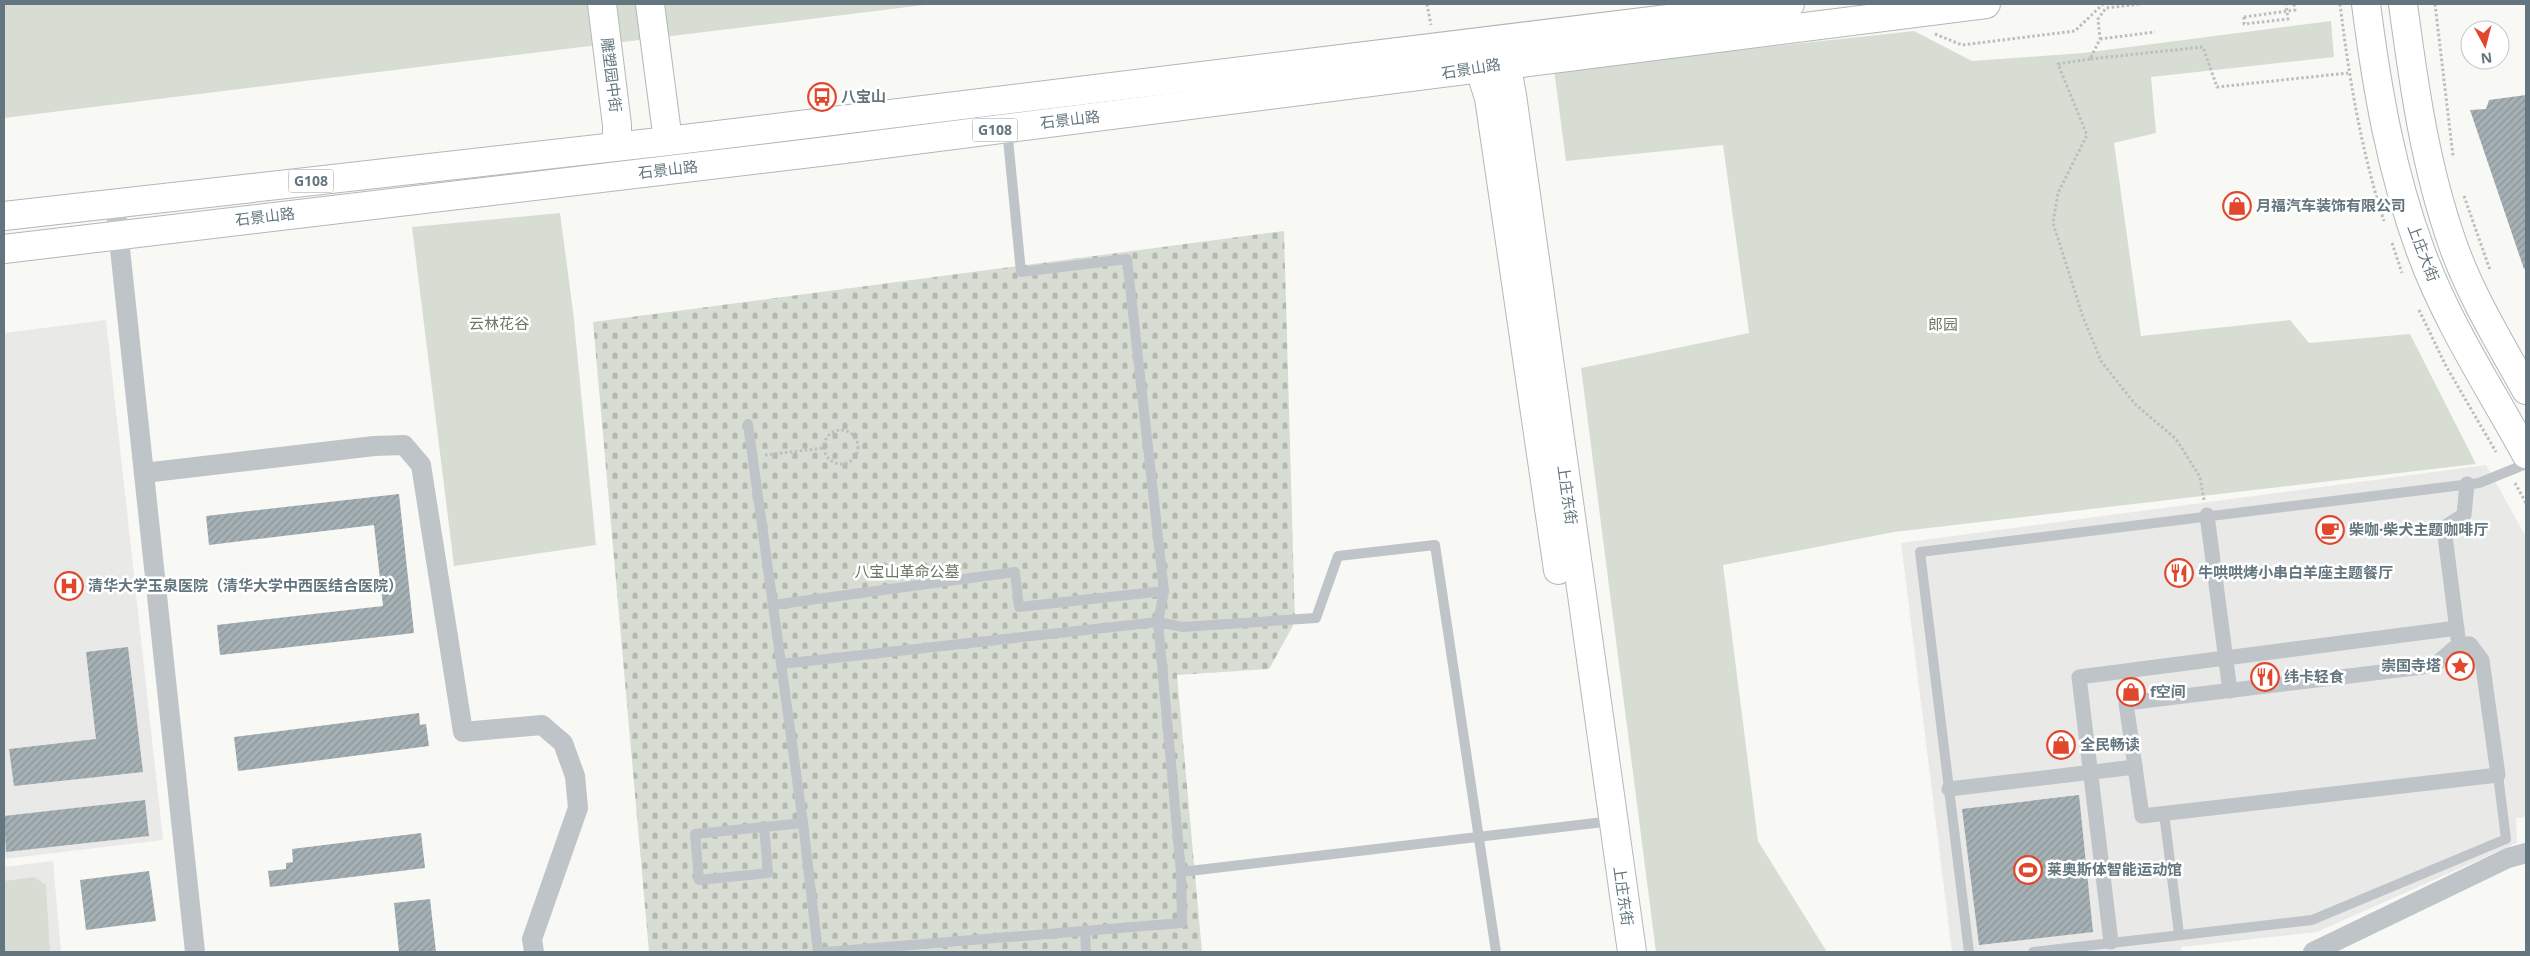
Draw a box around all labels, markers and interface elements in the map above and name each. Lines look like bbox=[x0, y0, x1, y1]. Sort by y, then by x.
north arrow bbox=[2460, 20, 2510, 70]
street label: 雕塑园中街 bbox=[597, 36, 626, 113]
text: N bbox=[2480, 48, 2493, 69]
street label: 石景山路 bbox=[1440, 53, 1502, 83]
bus stop icon: 八宝山 bbox=[807, 82, 837, 112]
place label: 八宝山 bbox=[841, 86, 886, 106]
street label: 石景山路 bbox=[1039, 105, 1101, 133]
road number: G108 bbox=[972, 118, 1018, 142]
street label: 石景山路 bbox=[637, 155, 699, 183]
road number: G108 bbox=[288, 170, 334, 192]
shop icon: 月福汽车装饰有限公司 bbox=[2222, 191, 2252, 221]
place label: 月福汽车装饰有限公司 bbox=[2256, 195, 2406, 215]
street label: 石景山路 bbox=[234, 202, 296, 230]
street label: 上庄大街 bbox=[2404, 221, 2444, 284]
park label: 云林花谷 bbox=[469, 313, 529, 333]
park label: 郎园 bbox=[1928, 314, 1958, 334]
street label: 上庄东街 bbox=[1554, 464, 1582, 526]
cafe icon: 柴咖·柴犬主题咖啡厅 bbox=[2315, 515, 2345, 545]
place label: 柴咖·柴犬主题咖啡厅 bbox=[2349, 519, 2488, 539]
restaurant icon: 牛哄哄烤小串白羊座主题餐厅 bbox=[2164, 558, 2194, 588]
park label: 八宝山革命公墓 bbox=[854, 561, 960, 581]
place label: 牛哄哄烤小串白羊座主题餐厅 bbox=[2198, 562, 2393, 582]
hospital icon: 清华大学玉泉医院（清华大学中西医结合医院） bbox=[54, 571, 84, 601]
place label: 清华大学玉泉医院（清华大学中西医结合医院） bbox=[88, 575, 403, 595]
place icon: 崇国寺塔 bbox=[2445, 651, 2475, 681]
place label: 崇国寺塔 bbox=[2381, 655, 2441, 675]
restaurant icon: 纬卡轻食 bbox=[2250, 662, 2280, 692]
place label: 纬卡轻食 bbox=[2284, 666, 2344, 686]
shop icon: f空间 bbox=[2116, 677, 2146, 707]
place label: f空间 bbox=[2150, 681, 2186, 701]
shop icon: 全民畅读 bbox=[2046, 730, 2076, 760]
place label: 全民畅读 bbox=[2080, 734, 2140, 754]
sports icon: 莱奥斯体智能运动馆 bbox=[2013, 855, 2043, 885]
place label: 莱奥斯体智能运动馆 bbox=[2047, 859, 2182, 879]
street label: 上庄东街 bbox=[1610, 865, 1638, 927]

